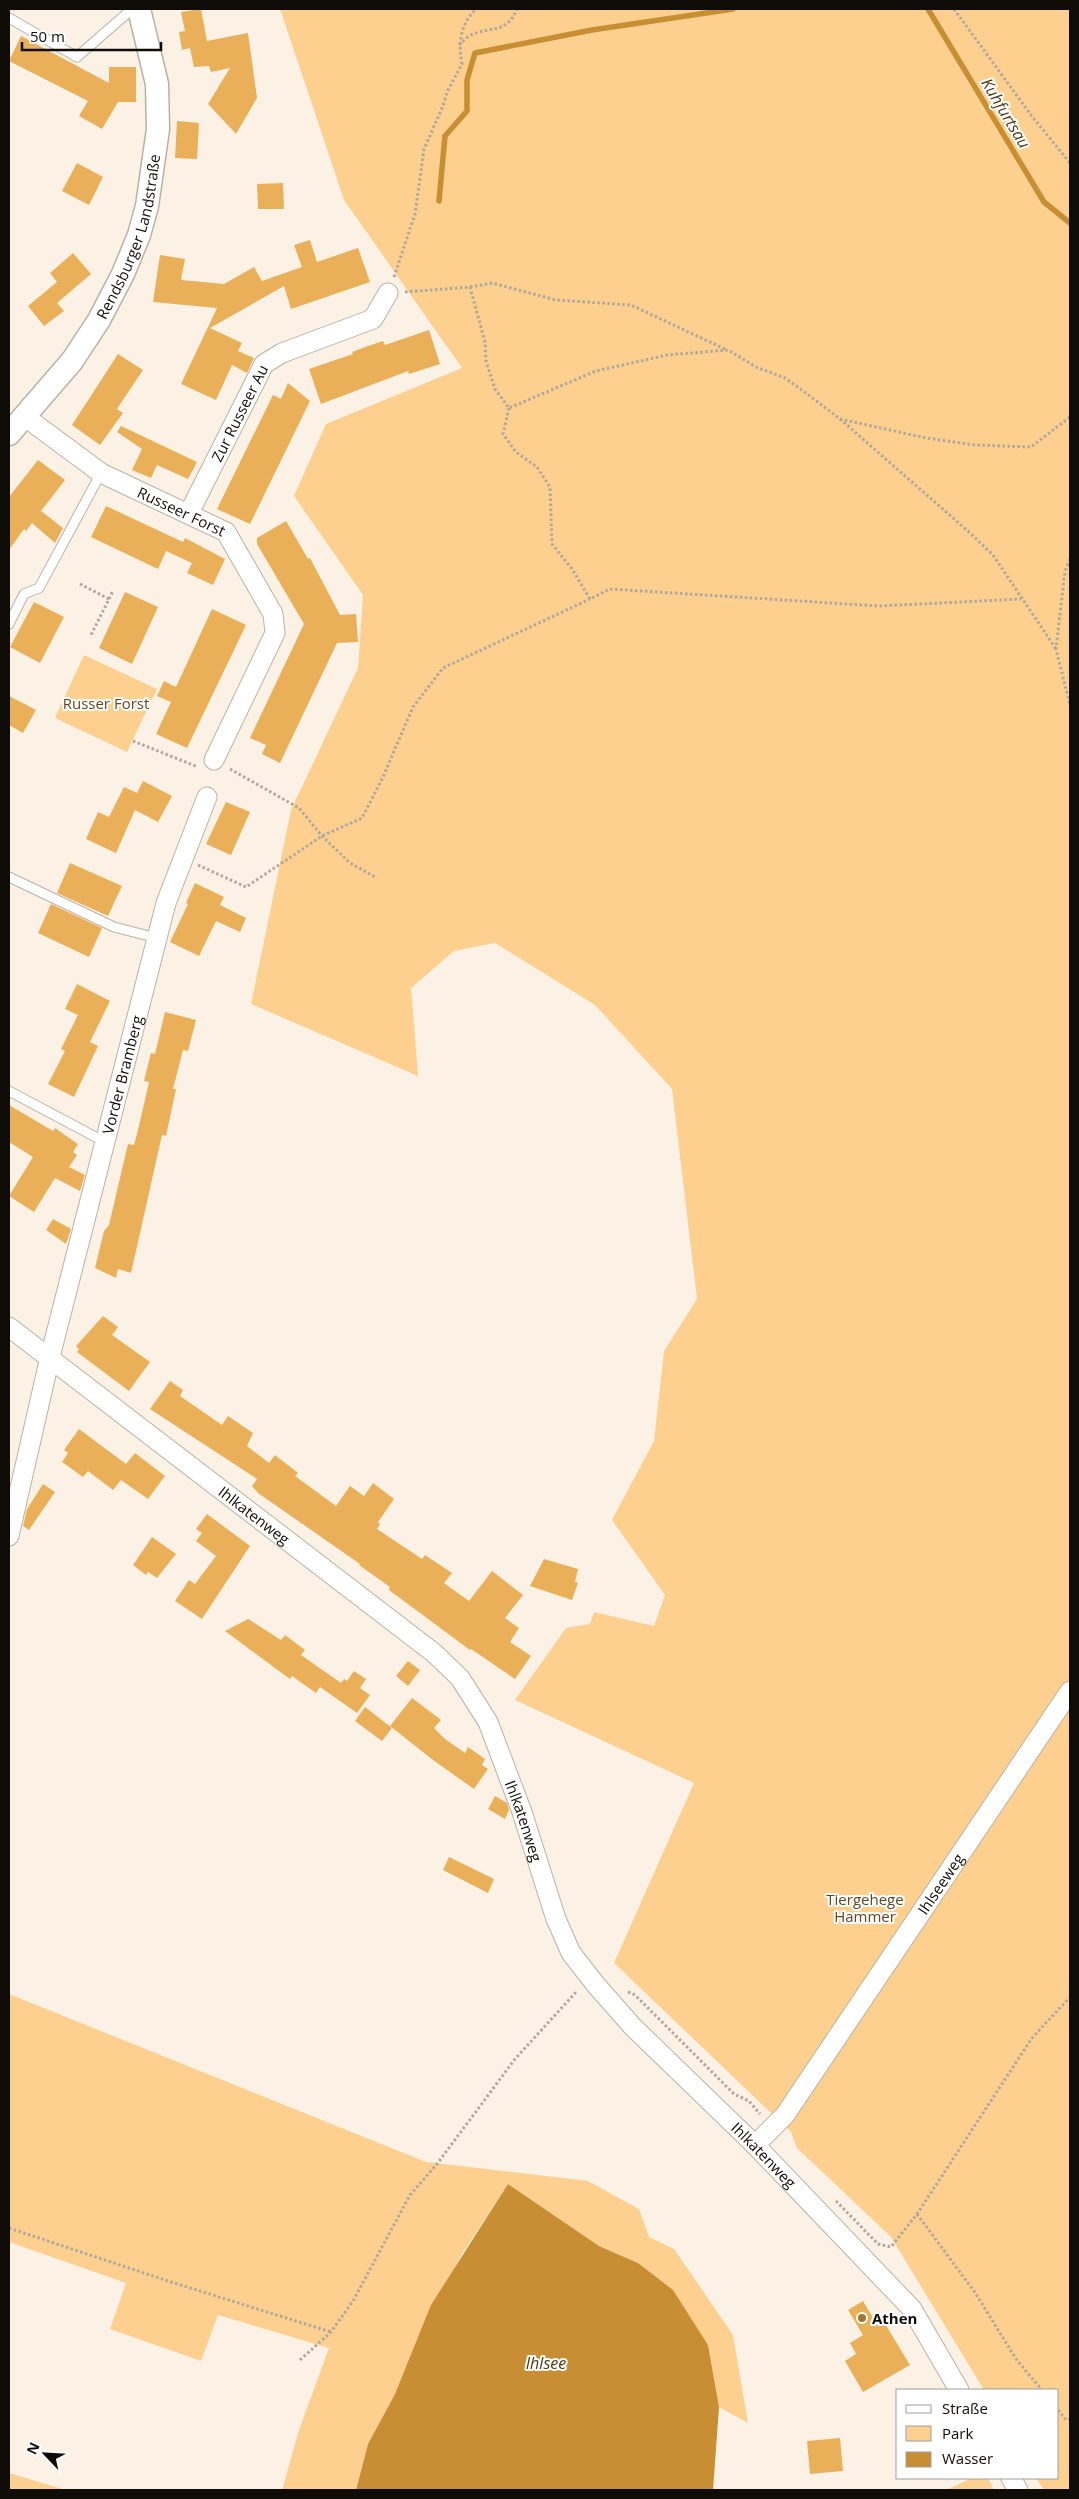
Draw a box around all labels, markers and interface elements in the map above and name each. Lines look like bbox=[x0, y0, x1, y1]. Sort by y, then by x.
scale bar bbox=[22, 20, 161, 52]
text: 50 m bbox=[30, 26, 65, 46]
water label: Kuhfurtsau bbox=[976, 74, 1036, 152]
street label: Rendsburger Landstraße bbox=[91, 153, 164, 322]
street label: Zur Russeer Au bbox=[207, 361, 272, 465]
street label: Russeer Forst bbox=[134, 482, 229, 540]
park label: Russer Forst bbox=[63, 693, 149, 713]
street label: Vorder Bramberg bbox=[97, 1013, 147, 1136]
street label: Ihlkatenweg bbox=[215, 1481, 294, 1549]
street label: Ihlkatenweg bbox=[501, 1777, 547, 1864]
street label: Ihlseeweg bbox=[913, 1849, 968, 1918]
park label: Tiergehege Hammer bbox=[826, 1889, 904, 1926]
street label: Ihlkatenweg bbox=[727, 2118, 801, 2192]
place label: Athen bbox=[872, 2308, 917, 2328]
marker: Athen bbox=[856, 2312, 868, 2324]
water label: Ihlsee bbox=[526, 2352, 566, 2374]
legend bbox=[896, 2389, 1059, 2479]
text: Straße bbox=[942, 2398, 988, 2418]
text: Park bbox=[942, 2423, 973, 2443]
north arrow bbox=[20, 2429, 70, 2479]
text: N bbox=[22, 2439, 44, 2457]
text: Wasser bbox=[942, 2448, 993, 2468]

